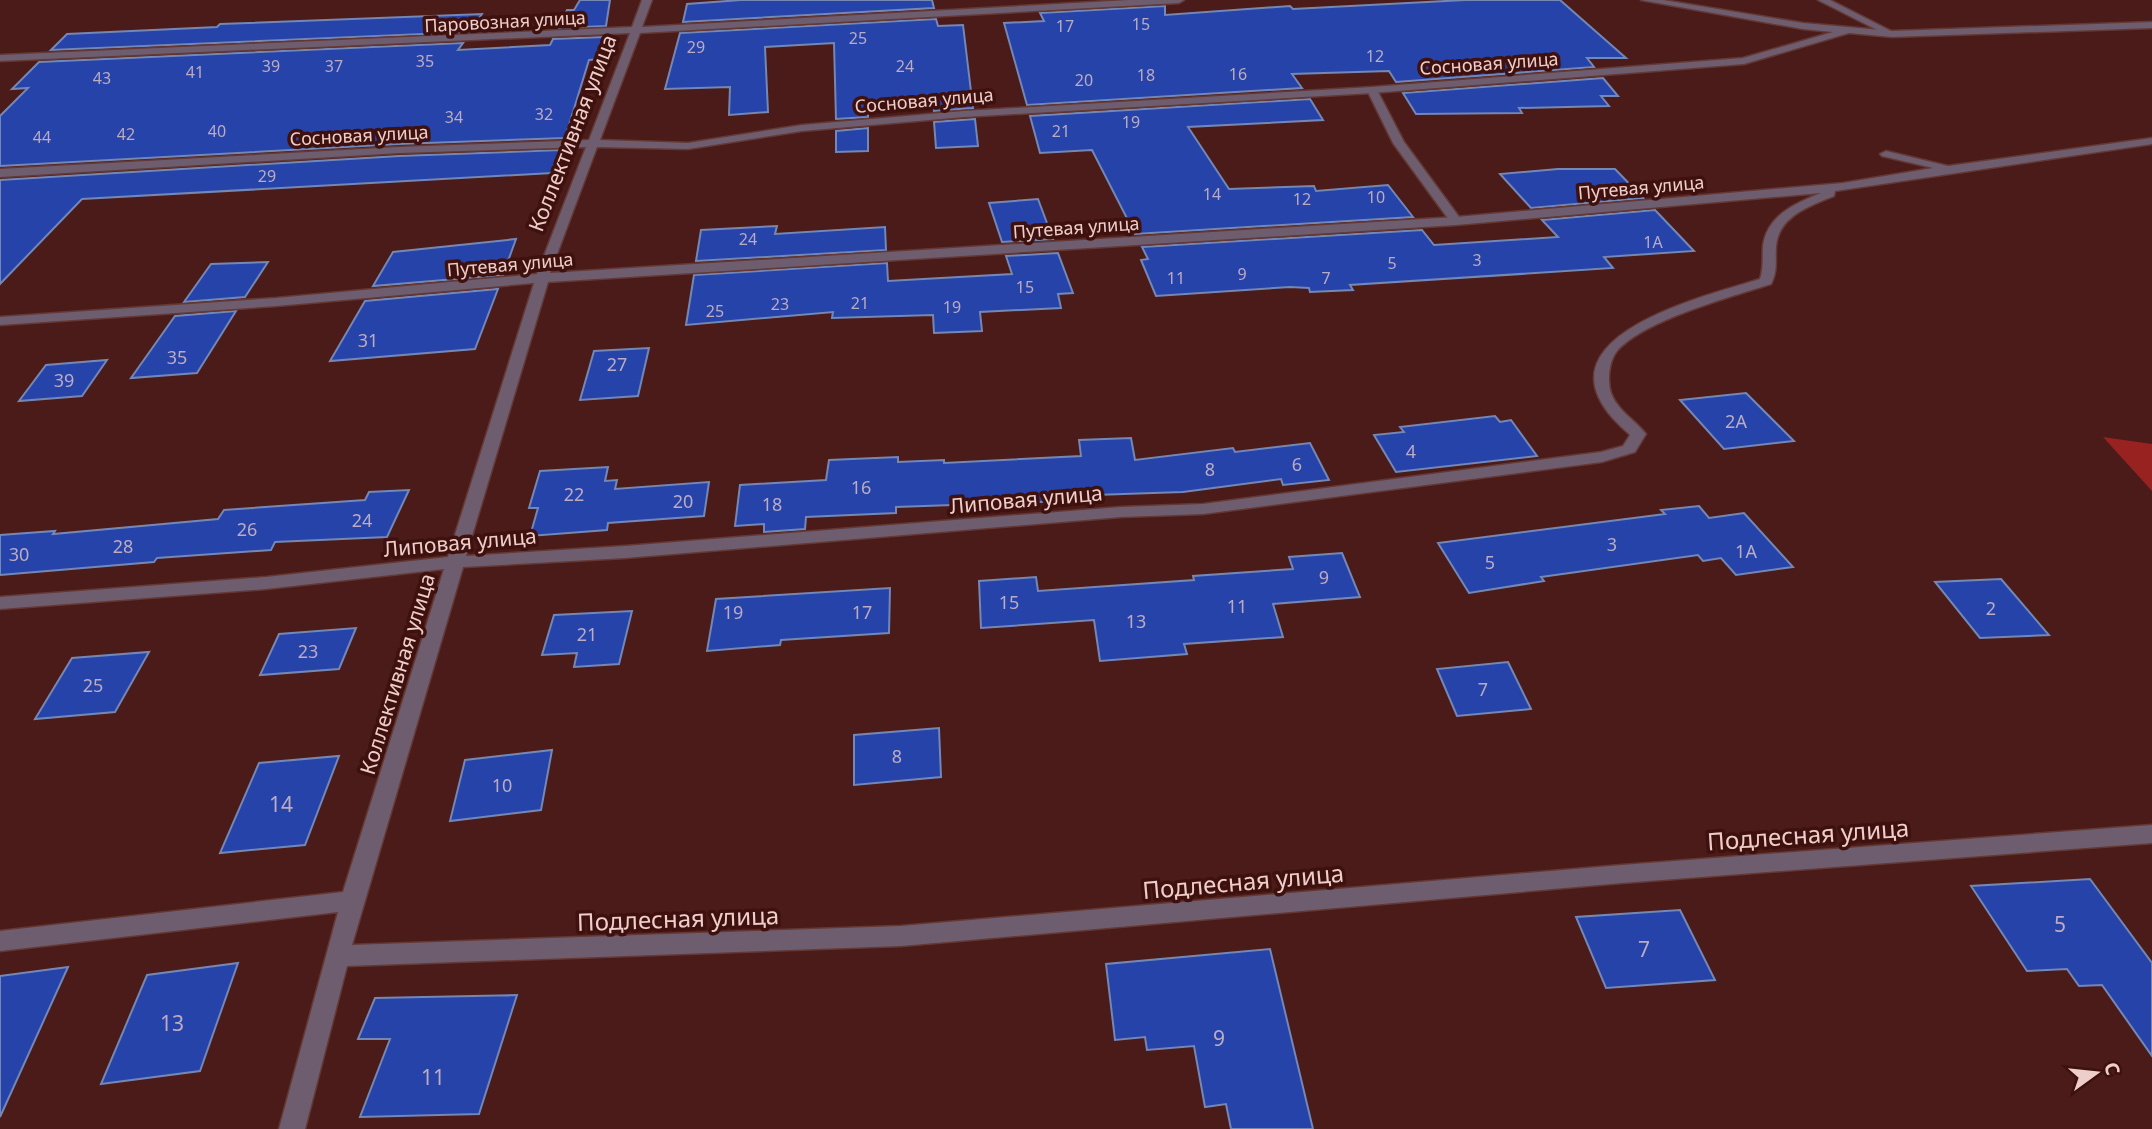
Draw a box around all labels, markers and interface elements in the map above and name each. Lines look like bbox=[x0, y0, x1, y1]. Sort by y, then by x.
street label: Паровозная улица bbox=[424, 5, 586, 37]
house number: 15 bbox=[1132, 13, 1150, 35]
house number: 17 bbox=[1056, 15, 1074, 37]
house number: 25 bbox=[849, 27, 867, 49]
street label: Коллективная улица bbox=[522, 30, 622, 236]
house number: 29 bbox=[687, 36, 705, 58]
house number: 12 bbox=[1366, 45, 1384, 67]
street label: Сосновая улица bbox=[1419, 46, 1559, 80]
house number: 35 bbox=[416, 50, 434, 72]
house number: 39 bbox=[262, 55, 280, 77]
house number: 37 bbox=[325, 55, 343, 77]
house number: 24 bbox=[896, 55, 914, 77]
house number: 41 bbox=[186, 61, 204, 83]
house number: 16 bbox=[1229, 63, 1247, 85]
house number: 18 bbox=[1137, 64, 1155, 86]
house number: 43 bbox=[93, 67, 111, 89]
house number: 20 bbox=[1075, 69, 1093, 91]
street label: Сосновая улица bbox=[854, 82, 994, 118]
house number: 32 bbox=[535, 103, 553, 125]
house number: 34 bbox=[445, 106, 463, 128]
house number: 19 bbox=[1122, 111, 1140, 133]
street label: Сосновая улица bbox=[289, 119, 429, 151]
house number: 40 bbox=[208, 120, 226, 142]
house number: 21 bbox=[1052, 120, 1070, 142]
house number: 42 bbox=[117, 123, 135, 145]
house number: 44 bbox=[33, 126, 51, 148]
house number: 29 bbox=[258, 165, 276, 187]
street label: Путевая улица bbox=[1577, 170, 1705, 204]
house number: 14 bbox=[1203, 183, 1221, 205]
house number: 10 bbox=[1367, 186, 1385, 208]
house number: 12 bbox=[1293, 188, 1311, 210]
street label: Путевая улица bbox=[1012, 211, 1140, 243]
house number: 24 bbox=[739, 228, 757, 250]
house number: 1А bbox=[1643, 231, 1663, 253]
street label: Путевая улица bbox=[446, 247, 574, 281]
house number: 3 bbox=[1472, 249, 1482, 271]
house number: 5 bbox=[1387, 252, 1397, 274]
house number: 9 bbox=[1237, 263, 1247, 285]
house number: 11 bbox=[1167, 267, 1185, 289]
house number: 7 bbox=[1321, 267, 1331, 289]
house number: 15 bbox=[1016, 276, 1034, 298]
house number: 21 bbox=[851, 292, 869, 314]
house number: 23 bbox=[771, 293, 789, 315]
house number: 19 bbox=[943, 296, 961, 318]
house number: 25 bbox=[706, 300, 724, 322]
house number: 31 bbox=[358, 328, 378, 352]
house number: 35 bbox=[167, 345, 187, 369]
house number: 27 bbox=[607, 352, 627, 376]
house number: 39 bbox=[54, 368, 74, 392]
house number: 2А bbox=[1725, 409, 1747, 433]
house number: 4 bbox=[1406, 439, 1416, 463]
house number: 6 bbox=[1292, 452, 1302, 476]
house number: 8 bbox=[1205, 457, 1215, 481]
house number: 16 bbox=[851, 475, 871, 499]
street label: Липовая улица bbox=[948, 478, 1104, 520]
house number: 22 bbox=[564, 482, 584, 506]
house number: 20 bbox=[673, 489, 693, 513]
house number: 18 bbox=[762, 492, 782, 516]
house number: 24 bbox=[352, 508, 372, 532]
house number: 26 bbox=[237, 517, 257, 541]
street label: Липовая улица bbox=[382, 521, 538, 563]
house number: 3 bbox=[1607, 532, 1617, 556]
house number: 28 bbox=[113, 534, 133, 558]
house number: 1А bbox=[1735, 539, 1757, 563]
house number: 30 bbox=[9, 542, 29, 566]
house number: 5 bbox=[1485, 550, 1495, 574]
house number: 9 bbox=[1319, 565, 1329, 589]
street label: Коллективная улица bbox=[353, 570, 441, 778]
house number: 15 bbox=[999, 590, 1019, 614]
house number: 11 bbox=[1227, 594, 1247, 618]
house number: 2 bbox=[1986, 596, 1996, 620]
house number: 19 bbox=[723, 600, 743, 624]
house number: 17 bbox=[852, 600, 872, 624]
house number: 13 bbox=[1126, 609, 1146, 633]
house number: 21 bbox=[577, 622, 597, 646]
house number: 23 bbox=[298, 639, 318, 663]
house number: 25 bbox=[83, 673, 103, 697]
house number: 7 bbox=[1478, 677, 1488, 701]
house number: 8 bbox=[892, 744, 902, 768]
house number: 10 bbox=[492, 773, 512, 797]
house number: 14 bbox=[269, 790, 293, 818]
street label: Подлесная улица bbox=[1706, 810, 1910, 858]
street label: Подлесная улица bbox=[1141, 856, 1345, 906]
street label: Подлесная улица bbox=[576, 898, 780, 938]
house number: 5 bbox=[2054, 910, 2066, 938]
house number: 7 bbox=[1638, 935, 1650, 963]
house number: 13 bbox=[160, 1009, 184, 1037]
house number: 9 bbox=[1213, 1024, 1225, 1052]
north arrow bbox=[2061, 1038, 2131, 1108]
text: С bbox=[2098, 1059, 2127, 1078]
house number: 11 bbox=[421, 1063, 445, 1091]

